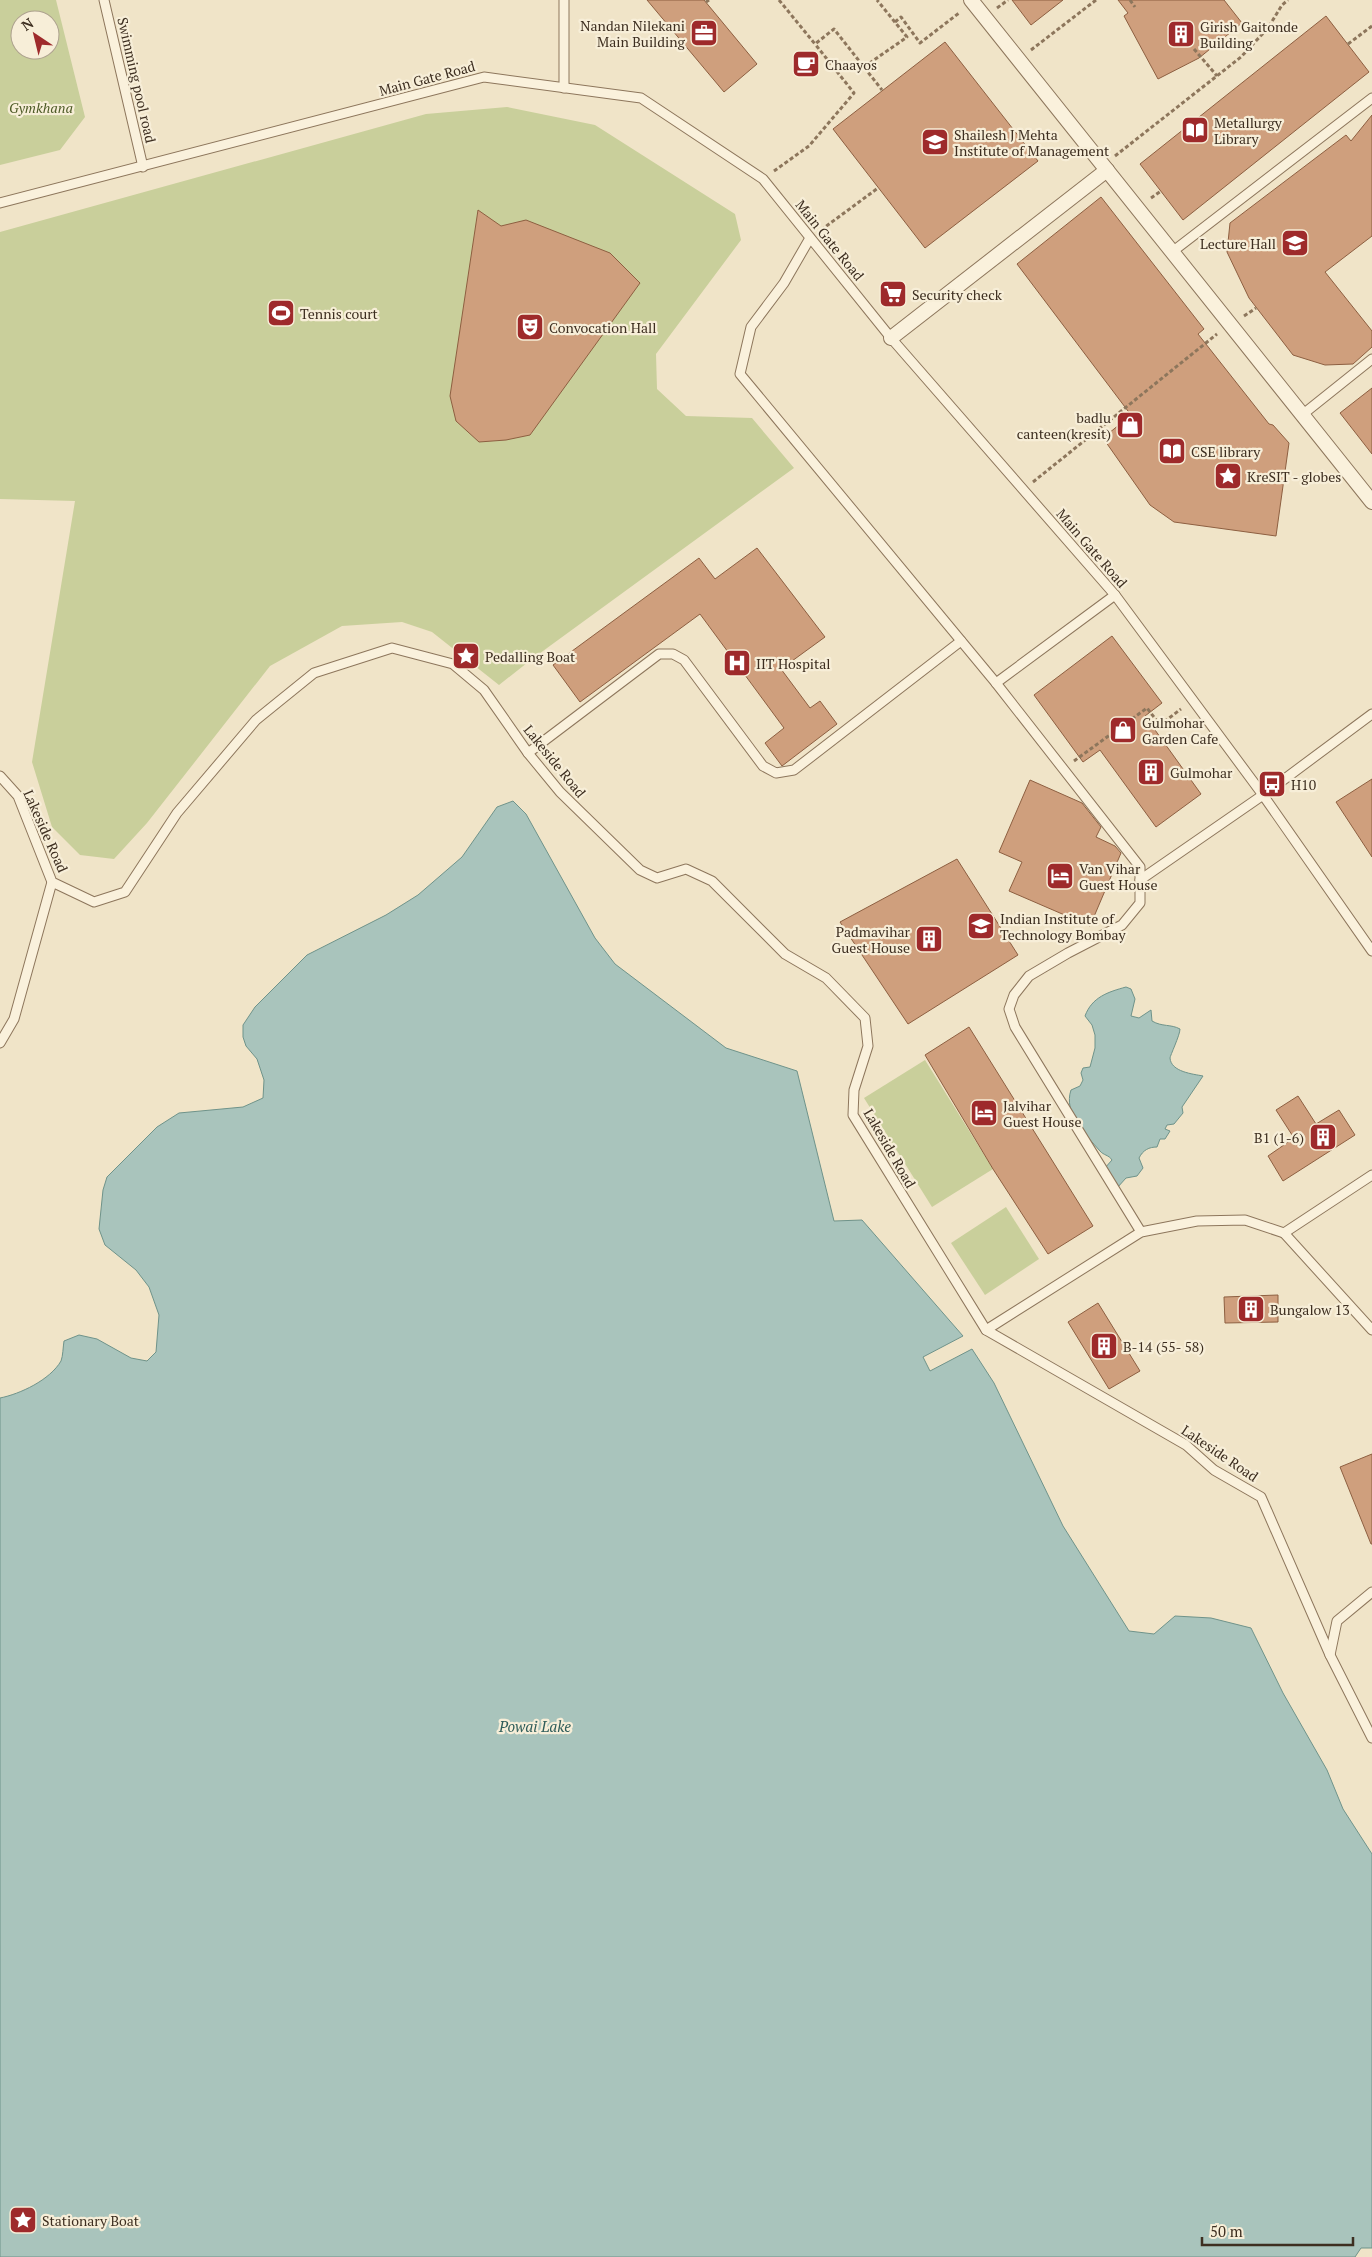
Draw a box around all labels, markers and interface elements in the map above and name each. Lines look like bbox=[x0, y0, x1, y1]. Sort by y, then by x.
north arrow bbox=[10, 10, 60, 60]
text: N bbox=[17, 13, 37, 35]
street label: Swimming pool road bbox=[113, 15, 161, 145]
place label: Nandan Nilekani Main Building bbox=[580, 16, 686, 51]
place label: Girish Gaitonde Building bbox=[1200, 17, 1298, 52]
office icon: Nandan Nilekani Main Building bbox=[689, 18, 719, 48]
building icon: Girish Gaitonde Building bbox=[1166, 19, 1196, 49]
cafe icon: Chaayos bbox=[791, 49, 821, 79]
place label: Chaayos bbox=[825, 55, 877, 74]
street label: Main Gate Road bbox=[377, 56, 477, 100]
park label: Gymkhana bbox=[9, 98, 73, 117]
place label: Metallurgy Library bbox=[1214, 113, 1283, 148]
library icon: Metallurgy Library bbox=[1180, 115, 1210, 145]
place label: Shailesh J Mehta Institute of Management bbox=[954, 125, 1110, 160]
school or university icon: Shailesh J Mehta Institute of Management bbox=[920, 127, 950, 157]
street label: Main Gate Road bbox=[792, 196, 869, 285]
school or university icon: Lecture Hall bbox=[1280, 228, 1310, 258]
place label: Lecture Hall bbox=[1200, 234, 1276, 253]
supermarket icon: Security check bbox=[878, 279, 908, 309]
place label: Security check bbox=[912, 285, 1003, 304]
sports icon: Tennis court bbox=[266, 298, 296, 328]
place label: Tennis court bbox=[300, 304, 379, 323]
theatre icon: Convocation Hall bbox=[515, 312, 545, 342]
place label: Convocation Hall bbox=[549, 318, 656, 337]
place label: badlu canteen(kresit) bbox=[1017, 408, 1111, 443]
shop icon: badlu canteen(kresit) bbox=[1115, 410, 1145, 440]
library icon: CSE library bbox=[1157, 436, 1187, 466]
place label: CSE library bbox=[1191, 442, 1261, 461]
place icon: KreSIT - globes bbox=[1213, 461, 1243, 491]
place label: KreSIT - globes bbox=[1247, 467, 1341, 486]
street label: Main Gate Road bbox=[1052, 505, 1132, 592]
place icon: Pedalling Boat bbox=[451, 641, 481, 671]
place label: Pedalling Boat bbox=[485, 647, 576, 666]
hospital icon: IIT Hospital bbox=[722, 648, 752, 678]
place label: IIT Hospital bbox=[756, 654, 831, 673]
place label: Gulmohar Garden Cafe bbox=[1142, 713, 1218, 748]
shop icon: Gulmohar Garden Cafe bbox=[1108, 715, 1138, 745]
street label: Lakeside Road bbox=[520, 721, 590, 802]
building icon: Gulmohar bbox=[1136, 757, 1166, 787]
place label: Gulmohar bbox=[1170, 763, 1233, 782]
bus stop icon: H10 bbox=[1257, 769, 1287, 799]
place label: H10 bbox=[1291, 775, 1316, 794]
street label: Lakeside Road bbox=[19, 787, 73, 876]
place label: Van Vihar Guest House bbox=[1079, 859, 1157, 894]
hotel icon: Van Vihar Guest House bbox=[1045, 861, 1075, 891]
place label: Indian Institute of Technology Bombay bbox=[1000, 909, 1127, 944]
school or university icon: Indian Institute of Technology Bombay bbox=[966, 911, 996, 941]
place label: Padmavihar Guest House bbox=[832, 922, 911, 957]
building icon: Padmavihar Guest House bbox=[914, 924, 944, 954]
place label: Jalvihar Guest House bbox=[1003, 1096, 1081, 1131]
hotel icon: Jalvihar Guest House bbox=[969, 1098, 999, 1128]
street label: Lakeside Road bbox=[860, 1105, 920, 1191]
building icon: B1 (1-6) bbox=[1308, 1122, 1338, 1152]
place label: B1 (1-6) bbox=[1254, 1128, 1304, 1147]
building icon: Bungalow 13 bbox=[1236, 1294, 1266, 1324]
place label: Bungalow 13 bbox=[1270, 1300, 1350, 1319]
building icon: B-14 (55- 58) bbox=[1089, 1331, 1119, 1361]
place label: B-14 (55- 58) bbox=[1123, 1337, 1204, 1356]
street label: Lakeside Road bbox=[1178, 1420, 1262, 1486]
water label: Powai Lake bbox=[498, 1716, 571, 1736]
place icon: Stationary Boat bbox=[8, 2205, 38, 2235]
place label: Stationary Boat bbox=[42, 2211, 140, 2230]
scale bar bbox=[1202, 2214, 1353, 2246]
text: 50 m bbox=[1210, 2221, 1243, 2241]

